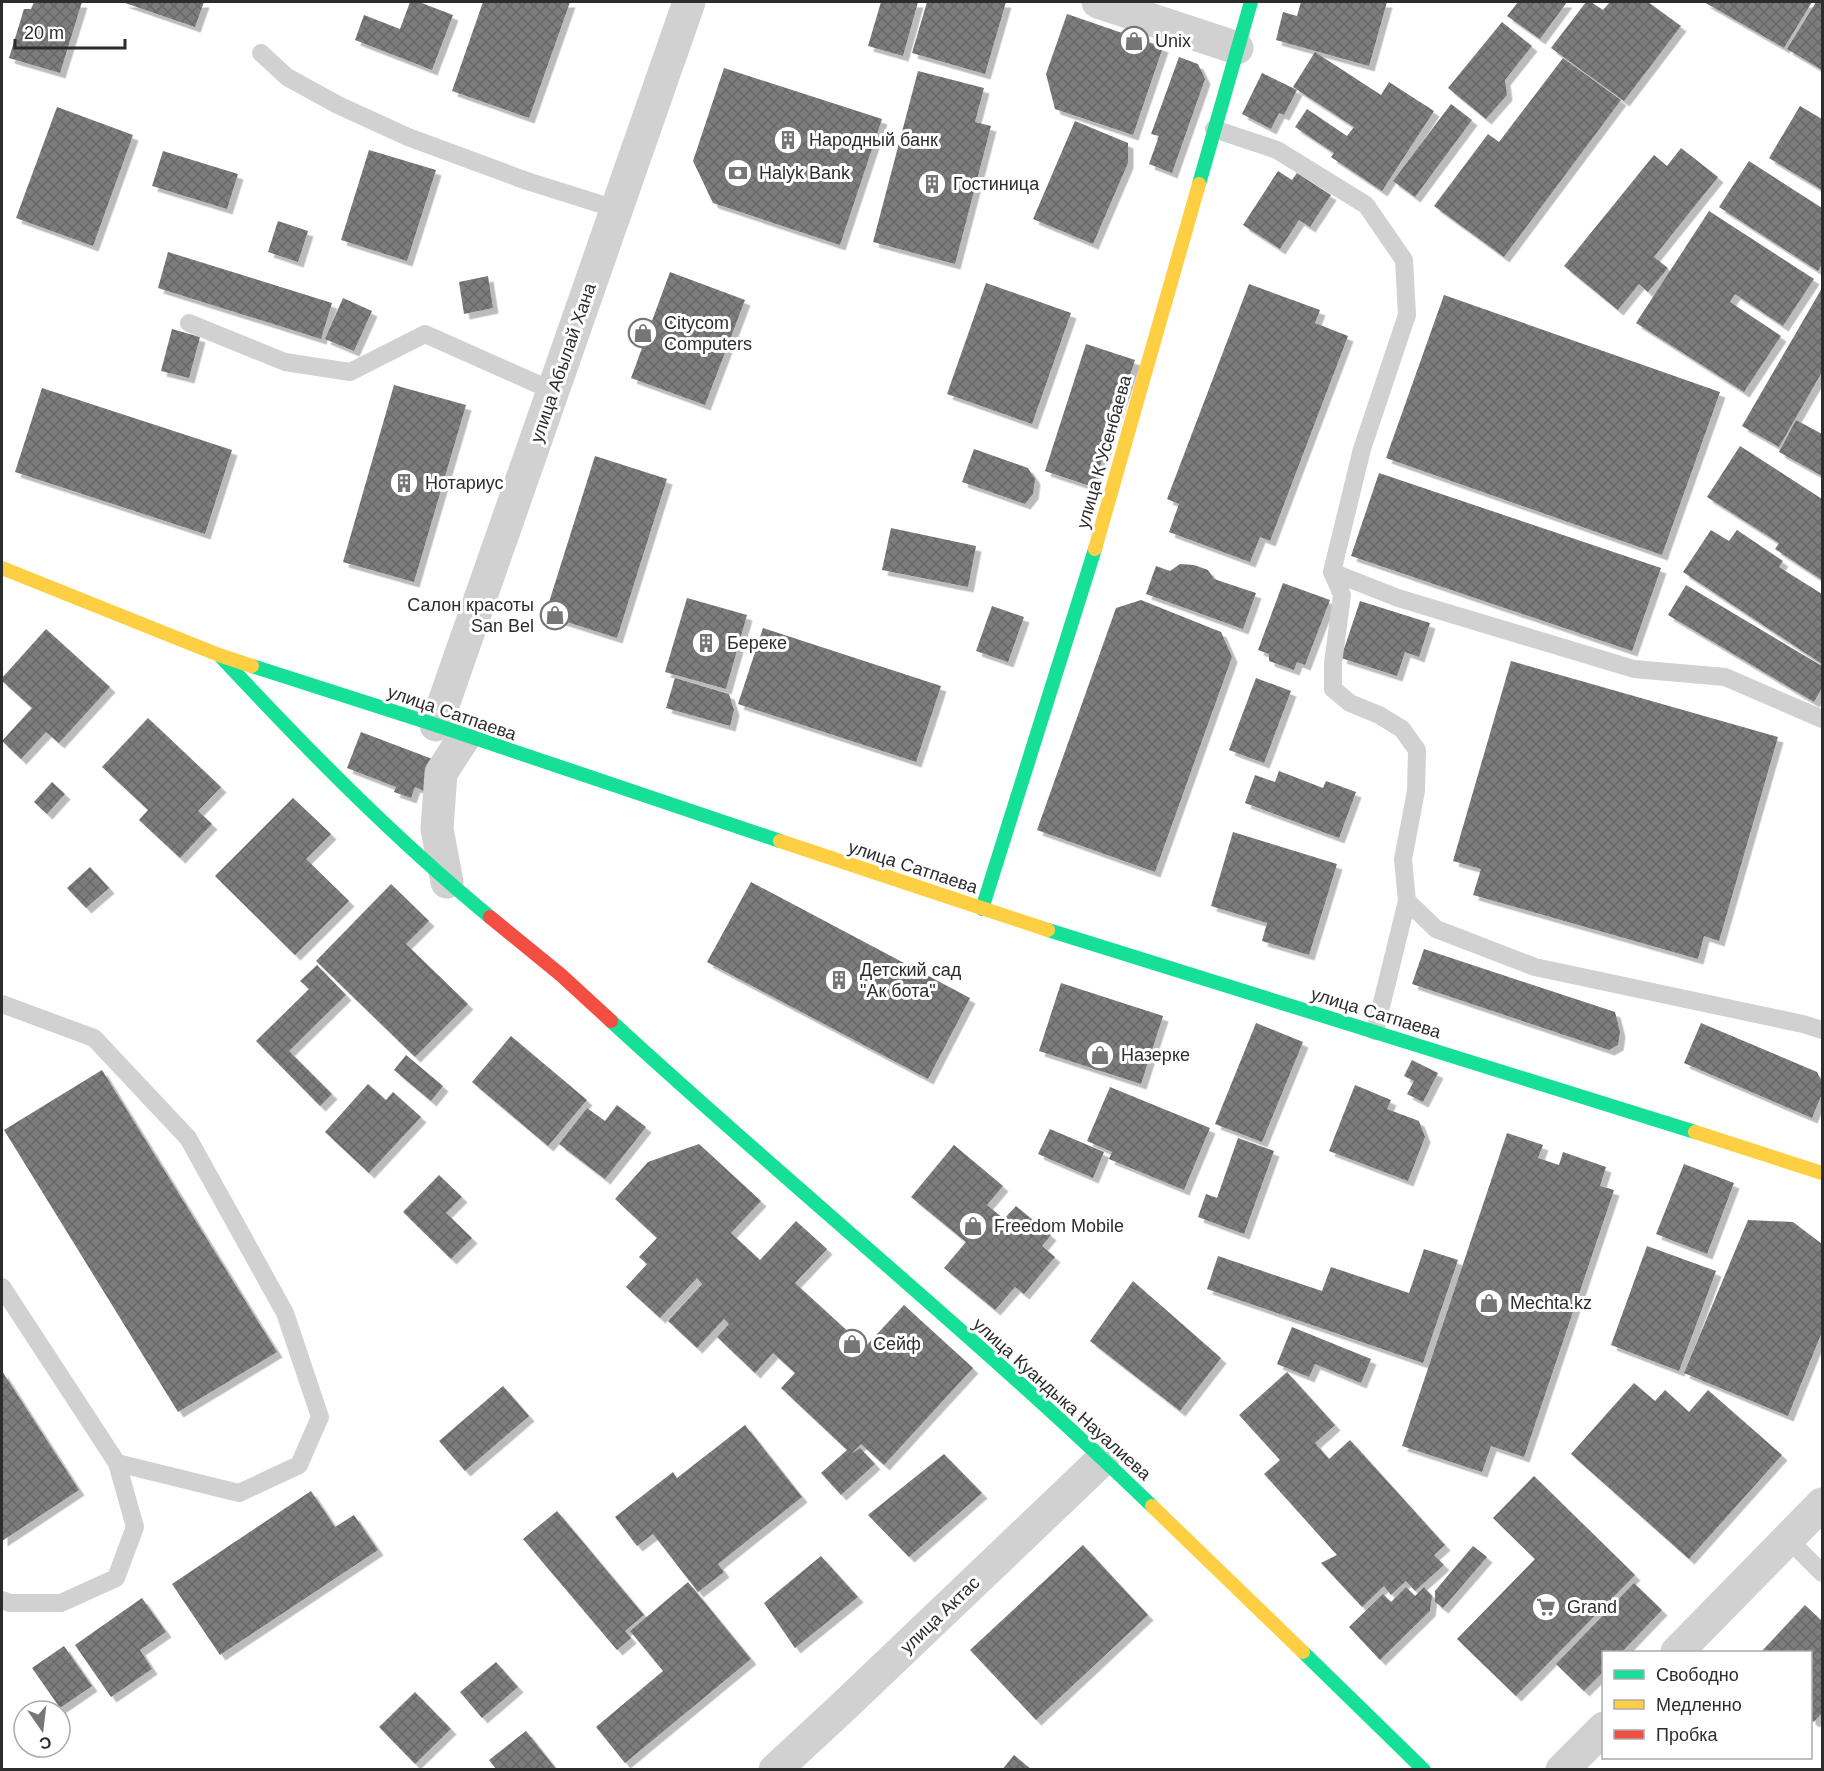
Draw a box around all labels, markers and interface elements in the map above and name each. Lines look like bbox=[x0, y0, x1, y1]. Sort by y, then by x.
scale bar bbox=[15, 12, 124, 50]
text: 20 m bbox=[24, 23, 64, 43]
shop icon: Unix bbox=[1118, 25, 1150, 57]
place label: Unix bbox=[1155, 31, 1191, 51]
building icon: Народный банк bbox=[772, 124, 804, 156]
place label: Народный банк bbox=[809, 130, 938, 150]
bank icon: Halyk Bank bbox=[722, 157, 754, 189]
place label: Halyk Bank bbox=[759, 163, 851, 183]
building icon: Гостиница bbox=[916, 168, 948, 200]
place label: Гостиница bbox=[953, 174, 1040, 194]
street label: улица Абылай Хана bbox=[526, 280, 600, 445]
place label: Citycom Computers bbox=[664, 313, 752, 354]
shop icon: Citycom Computers bbox=[627, 317, 659, 349]
street label: улица К Усенбаева bbox=[1073, 372, 1136, 531]
building icon: Нотариус bbox=[388, 467, 420, 499]
place label: Нотариус bbox=[425, 473, 504, 493]
place label: Салон красоты San Bel bbox=[407, 595, 534, 636]
shop icon: Салон красоты San Bel bbox=[539, 599, 571, 631]
building icon: Береке bbox=[690, 627, 722, 659]
place label: Береке bbox=[727, 633, 787, 653]
street label: улица Сатпаева bbox=[385, 682, 520, 745]
street label: улица Сатпаева bbox=[846, 837, 981, 898]
place label: Детский сад "Ак бота" bbox=[860, 960, 962, 1001]
building icon: Детский сад "Ак бота" bbox=[823, 964, 855, 996]
street label: улица Сатпаева bbox=[1309, 984, 1444, 1043]
shop icon: Назерке bbox=[1084, 1039, 1116, 1071]
place label: Назерке bbox=[1121, 1045, 1190, 1065]
shop icon: Freedom Mobile bbox=[957, 1210, 989, 1242]
place label: Freedom Mobile bbox=[994, 1216, 1124, 1236]
shop icon: Mechta.kz bbox=[1473, 1287, 1505, 1319]
place label: Mechta.kz bbox=[1510, 1293, 1592, 1313]
street label: улица Куандыка Науалиева bbox=[969, 1314, 1156, 1485]
shop icon: Сейф bbox=[836, 1328, 868, 1360]
place label: Сейф bbox=[873, 1334, 921, 1354]
street label: улица Актас bbox=[897, 1573, 983, 1657]
supermarket icon: Grand bbox=[1530, 1591, 1562, 1623]
place label: Grand bbox=[1567, 1597, 1617, 1617]
legend bbox=[1602, 1651, 1812, 1759]
text: Свободно bbox=[1656, 1665, 1739, 1685]
text: Медленно bbox=[1656, 1695, 1742, 1715]
north arrow bbox=[12, 1699, 72, 1759]
text: Пробка bbox=[1656, 1725, 1719, 1745]
text: С bbox=[37, 1733, 53, 1753]

